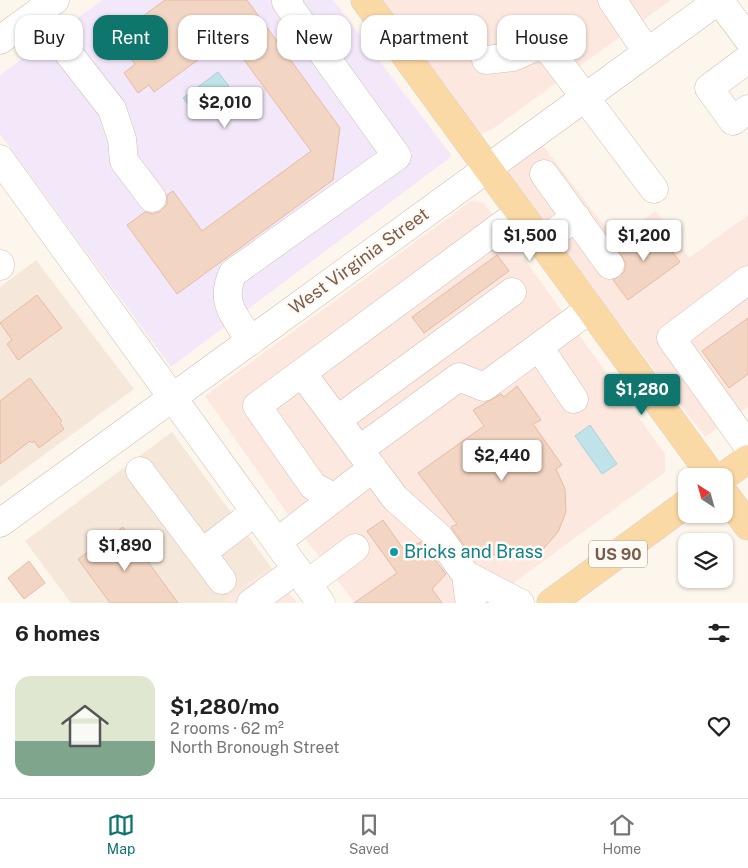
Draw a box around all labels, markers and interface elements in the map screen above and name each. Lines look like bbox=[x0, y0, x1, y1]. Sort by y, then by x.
chip: Buy bbox=[15, 15, 83, 60]
chip: Rent bbox=[93, 15, 168, 60]
chip: Filters bbox=[178, 15, 267, 60]
chip: New bbox=[277, 15, 351, 60]
chip: Apartment bbox=[361, 15, 487, 60]
chip: House bbox=[497, 15, 586, 60]
pin: $2,010 bbox=[184, 86, 266, 129]
text: $2,010 bbox=[199, 93, 251, 112]
street label: West Virginia Street bbox=[285, 203, 433, 318]
pin: $1,500 bbox=[489, 220, 571, 262]
pin: $1,200 bbox=[603, 220, 685, 262]
text: $1,500 bbox=[503, 226, 557, 245]
text: $1,200 bbox=[617, 226, 671, 245]
pin: $1,280 bbox=[601, 374, 683, 416]
text: $1,280 bbox=[615, 380, 669, 399]
pin: $2,440 bbox=[461, 440, 543, 482]
text: $2,440 bbox=[474, 446, 530, 465]
north arrow bbox=[678, 468, 732, 522]
map controls bbox=[678, 468, 733, 588]
pin: $1,890 bbox=[84, 530, 166, 572]
button: layers bbox=[678, 533, 733, 588]
text: $1,890 bbox=[98, 536, 152, 555]
road number: US 90 bbox=[589, 540, 647, 568]
place label: Bricks and Brass bbox=[404, 541, 543, 562]
marker: Bricks and Brass bbox=[388, 546, 400, 558]
icon: filters bbox=[705, 619, 733, 647]
text: 6 homes bbox=[15, 621, 100, 646]
text: $1,280/mo bbox=[170, 694, 279, 719]
icon: home bbox=[55, 696, 115, 756]
icon: heart bbox=[705, 712, 733, 740]
text: 2 rooms · 62 m² bbox=[170, 719, 284, 738]
text: North Bronough Street bbox=[170, 738, 340, 757]
tab: Map bbox=[107, 811, 135, 857]
tab: Saved bbox=[349, 811, 389, 857]
tab: Home bbox=[603, 811, 641, 857]

